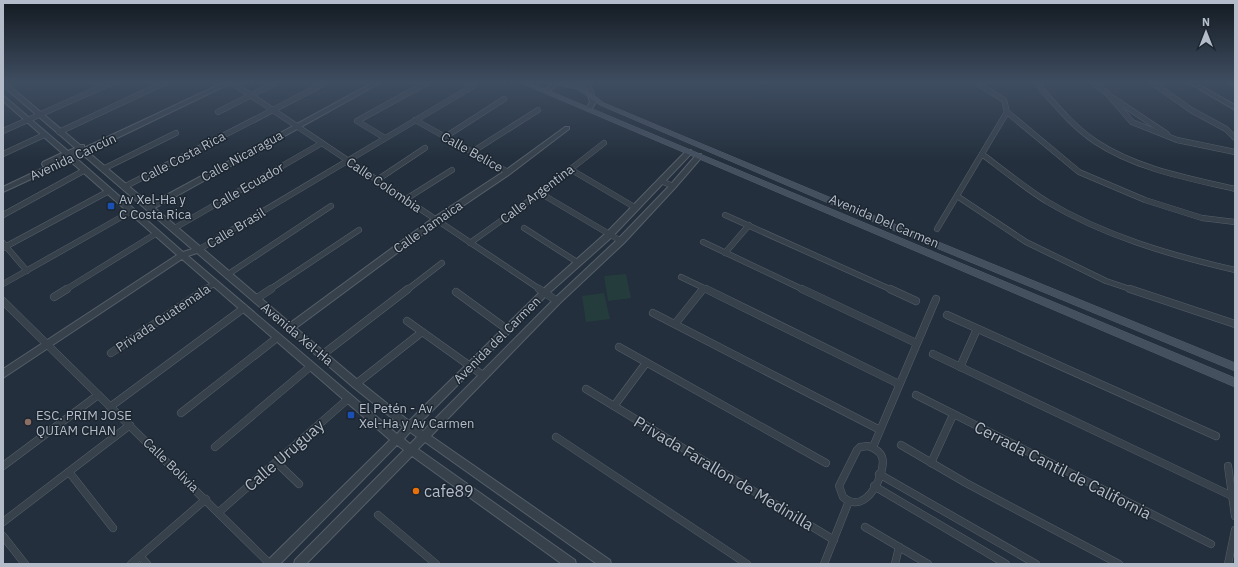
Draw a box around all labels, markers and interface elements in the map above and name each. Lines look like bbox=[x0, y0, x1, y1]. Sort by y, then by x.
north arrow bbox=[1186, 12, 1226, 52]
text: N bbox=[1202, 15, 1210, 29]
street label: Calle Nicaragua bbox=[198, 126, 286, 185]
street label: Calle Costa Rica bbox=[138, 128, 228, 186]
street label: Calle Belice bbox=[438, 128, 506, 176]
street label: Avenida Cancún bbox=[27, 130, 119, 184]
street label: Calle Colombia bbox=[343, 153, 425, 217]
street label: Calle Ecuador bbox=[209, 158, 287, 213]
street label: Calle Argentina bbox=[497, 161, 577, 227]
street label: Avenida Del Carmen bbox=[826, 190, 942, 252]
place label: Av Xel-Ha y C Costa Rica bbox=[119, 191, 191, 223]
street label: Calle Jamaica bbox=[390, 197, 466, 257]
marker: Av Xel-Ha y C Costa Rica bbox=[106, 201, 116, 211]
street label: Calle Brasil bbox=[204, 204, 269, 252]
street label: Privada Guatemala bbox=[113, 280, 214, 356]
street label: Avenida del Carmen bbox=[450, 293, 544, 387]
street label: Avenida Xel-Ha bbox=[257, 299, 337, 369]
place label: El Petén - Av Xel-Ha y Av Carmen bbox=[359, 400, 474, 432]
place label: ESC. PRIM JOSE QUIAM CHAN bbox=[36, 407, 132, 439]
marker: El Petén - Av Xel-Ha y Av Carmen bbox=[346, 410, 356, 420]
street label: Privada Farallon de Medinilla bbox=[631, 411, 818, 535]
street label: Calle Uruguay bbox=[240, 415, 328, 495]
marker: ESC. PRIM JOSE QUIAM CHAN bbox=[23, 417, 33, 427]
street label: Cerrada Cantil de California bbox=[971, 417, 1155, 524]
street label: Calle Bolivia bbox=[139, 434, 203, 496]
place label: cafe89 bbox=[424, 481, 474, 501]
marker: cafe89 bbox=[411, 486, 421, 496]

